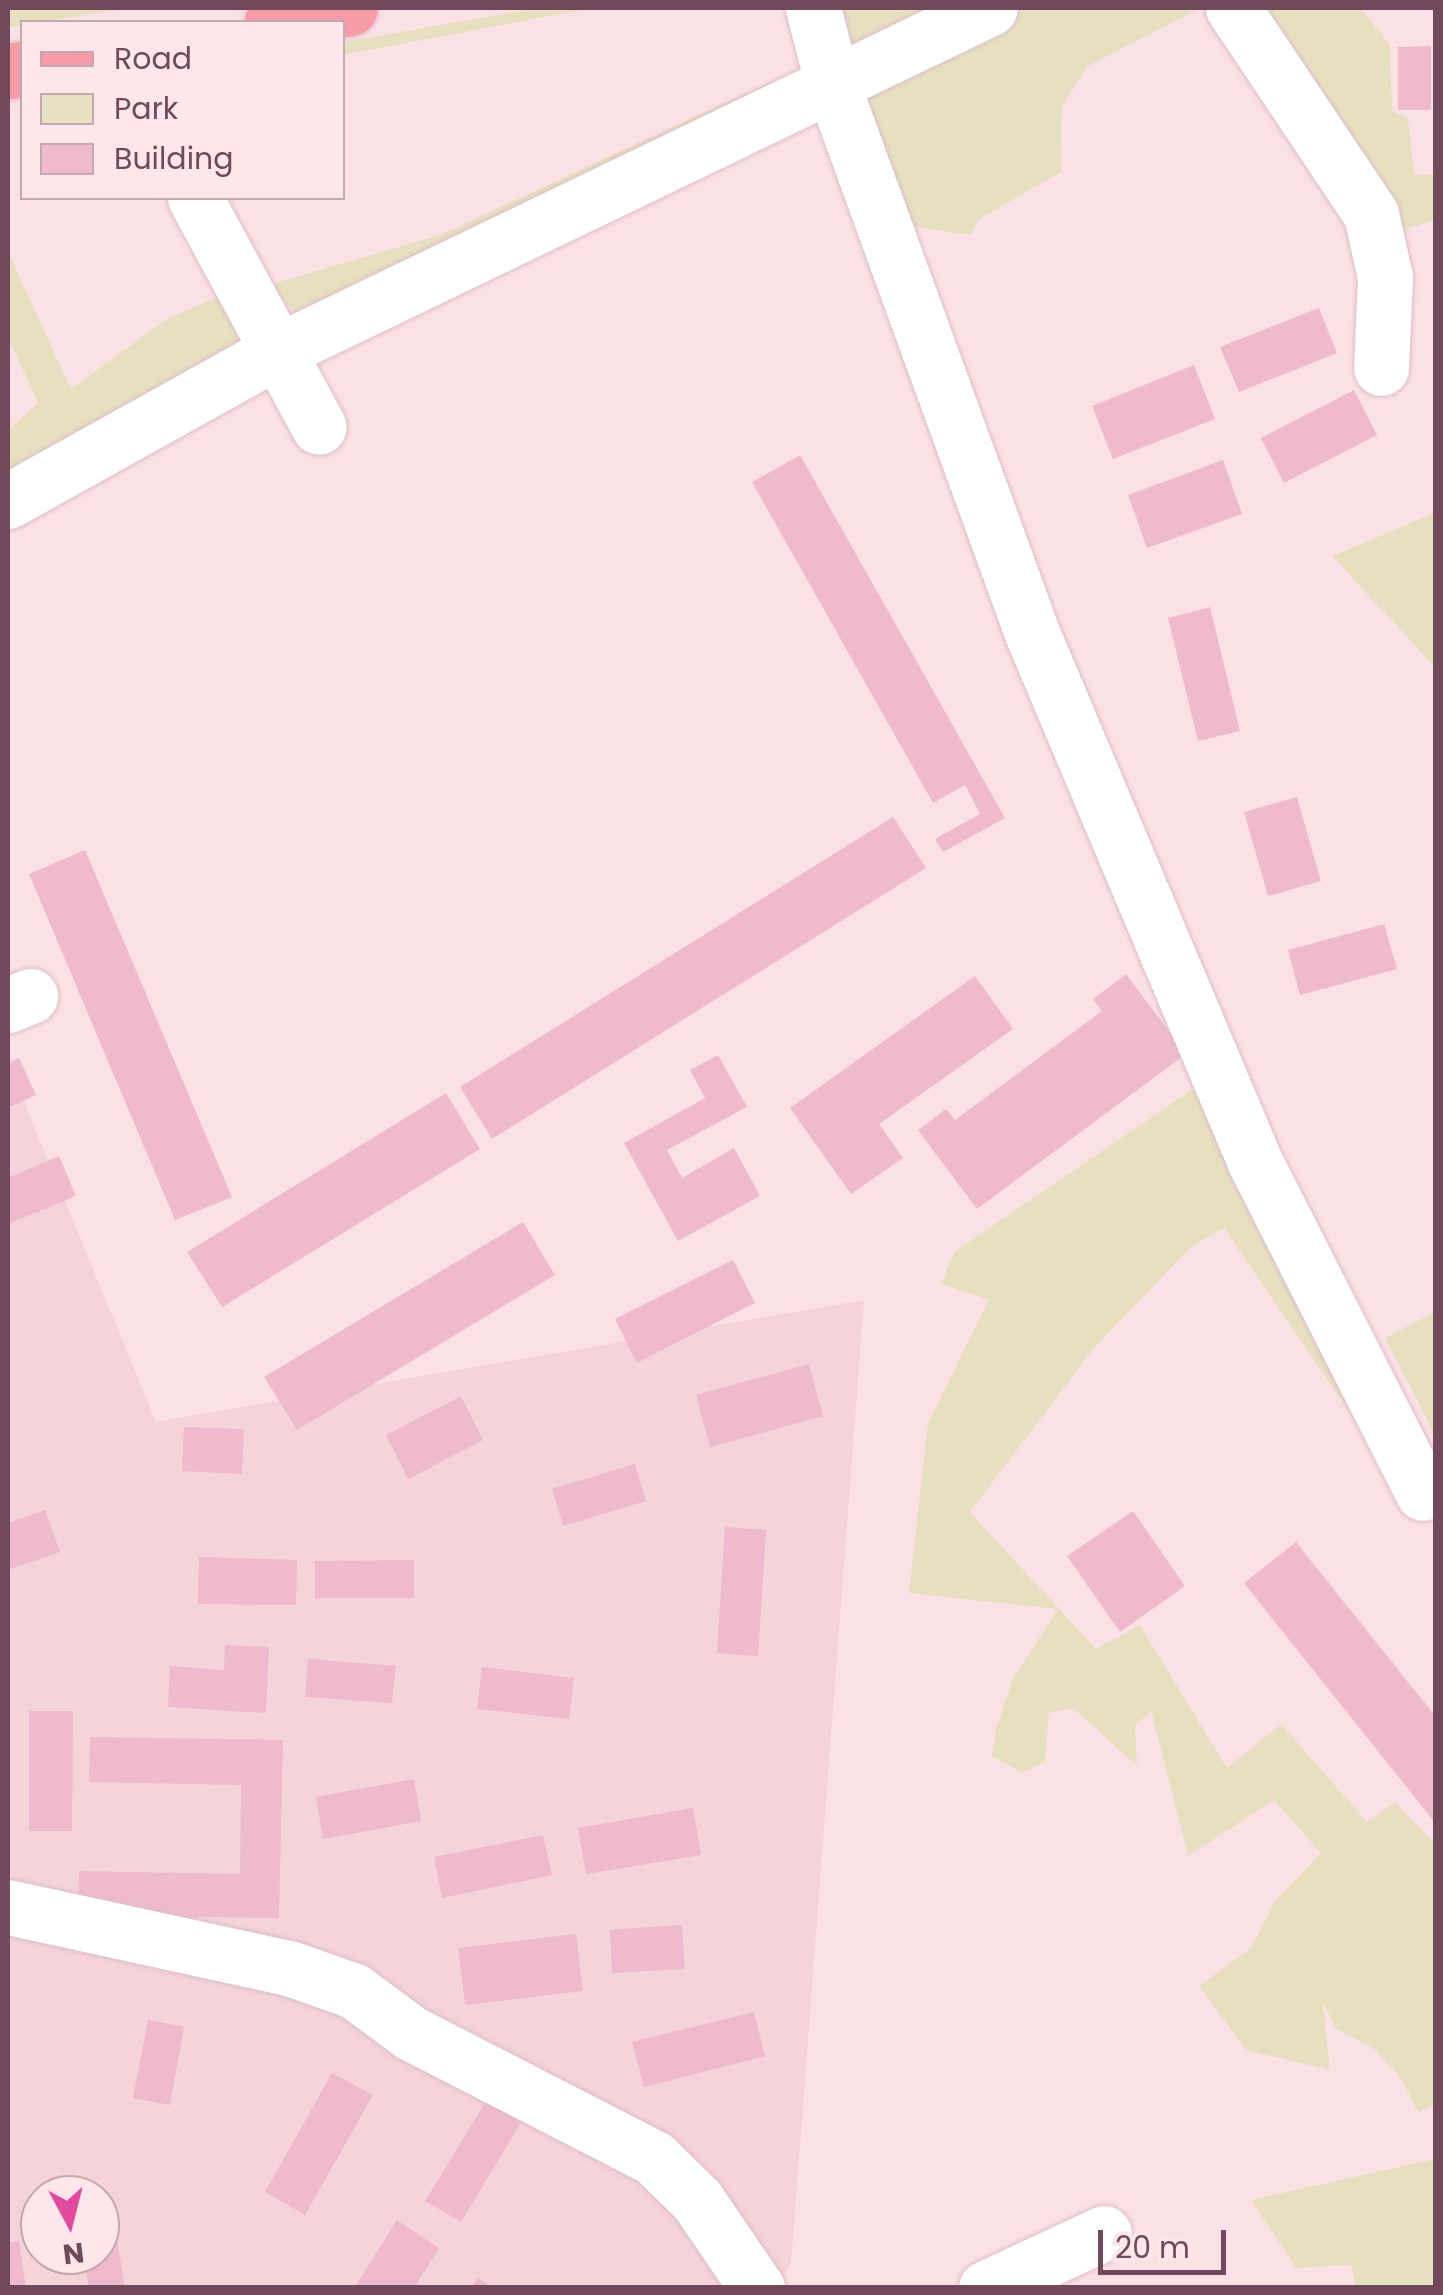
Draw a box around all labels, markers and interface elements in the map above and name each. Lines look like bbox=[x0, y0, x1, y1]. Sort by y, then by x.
legend bbox=[20, 20, 345, 200]
text: Road bbox=[114, 37, 192, 80]
text: Park bbox=[114, 87, 178, 130]
text: Building bbox=[114, 137, 234, 180]
north arrow bbox=[20, 2175, 120, 2275]
scale bar bbox=[1103, 2210, 1230, 2272]
text: 20 m bbox=[1115, 2226, 1190, 2269]
text: N bbox=[61, 2233, 86, 2274]

